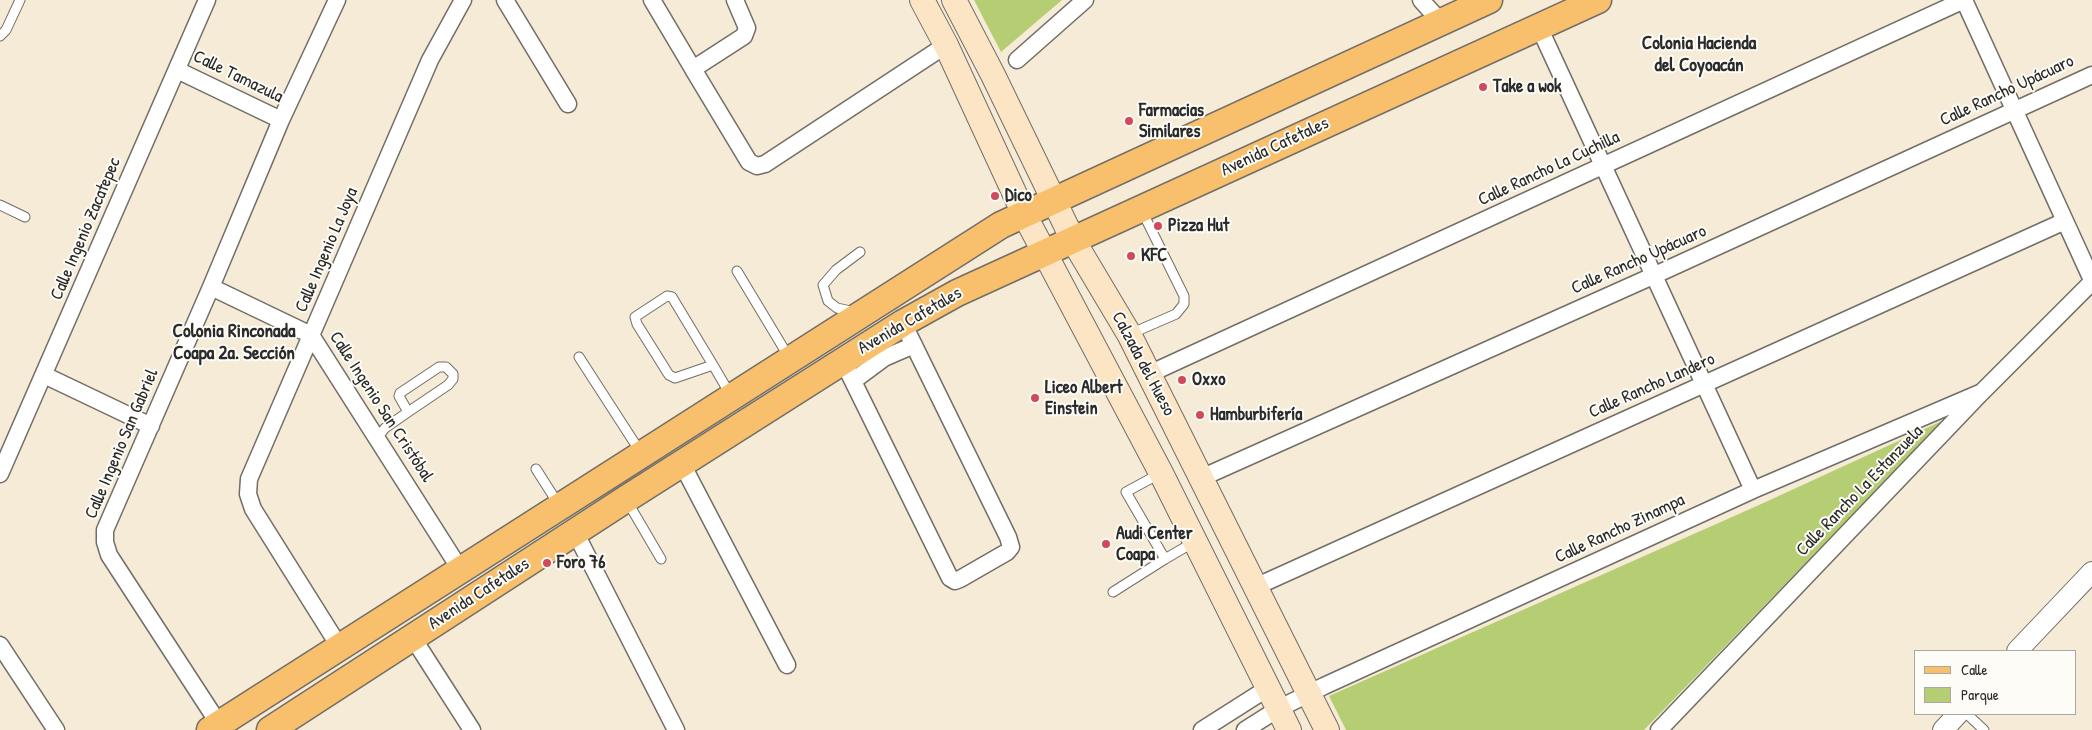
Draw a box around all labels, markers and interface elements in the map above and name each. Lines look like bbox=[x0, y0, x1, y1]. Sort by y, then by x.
district label: Colonia Hacienda del Coyoacán bbox=[1642, 33, 1756, 77]
street label: Calle Tamazula bbox=[189, 46, 287, 108]
street label: Calle Rancho Upácuaro bbox=[1937, 50, 2077, 132]
place label: Take a wok bbox=[1493, 76, 1562, 98]
marker: Take a wok bbox=[1477, 81, 1489, 93]
place label: Farmacias Similares bbox=[1139, 100, 1204, 142]
street label: Avenida Cafetales bbox=[1218, 113, 1332, 181]
marker: Farmacias Similares bbox=[1123, 115, 1135, 127]
street label: Calle Rancho La Cuchilla bbox=[1475, 127, 1623, 211]
street label: Calle Ingenio Zacatepec bbox=[46, 155, 126, 303]
street label: Calle Ingenio La Joya bbox=[291, 184, 363, 316]
place label: Dico bbox=[1005, 185, 1032, 207]
marker: Dico bbox=[989, 190, 1001, 202]
place label: Pizza Hut bbox=[1168, 215, 1229, 237]
marker: Pizza Hut bbox=[1152, 220, 1164, 232]
street label: Calle Rancho Upácuaro bbox=[1568, 221, 1710, 299]
place label: KFC bbox=[1141, 245, 1167, 267]
marker: KFC bbox=[1125, 250, 1137, 262]
street label: Avenida Cafetales bbox=[854, 283, 966, 359]
street label: Calzada del Hueso bbox=[1107, 308, 1179, 420]
district label: Colonia Rinconada Coapa 2a. Sección bbox=[173, 321, 295, 365]
street label: Calle Ingenio San Cristóbal bbox=[324, 328, 438, 486]
street label: Calle Rancho Landero bbox=[1586, 349, 1718, 423]
street label: Calle Ingenio San Gabriel bbox=[81, 366, 163, 522]
place label: Oxxo bbox=[1192, 369, 1225, 391]
marker: Oxxo bbox=[1176, 374, 1188, 386]
place label: Liceo Albert Einstein bbox=[1045, 377, 1123, 419]
marker: Liceo Albert Einstein bbox=[1029, 392, 1041, 404]
place label: Hamburbifería bbox=[1210, 404, 1302, 426]
marker: Hamburbifería bbox=[1194, 409, 1206, 421]
street label: Calle Rancho La Estanzuela bbox=[1792, 421, 1928, 561]
street label: Calle Rancho Zinampa bbox=[1552, 489, 1688, 569]
place label: Audi Center Coapa bbox=[1116, 523, 1193, 566]
marker: Audi Center Coapa bbox=[1100, 538, 1112, 550]
place label: Foro 76 bbox=[557, 552, 605, 574]
street label: Avenida Cafetales bbox=[424, 553, 534, 635]
marker: Foro 76 bbox=[541, 557, 553, 569]
legend bbox=[1914, 650, 2077, 715]
text: Calle bbox=[1961, 659, 1988, 680]
text: Parque bbox=[1961, 684, 1999, 705]

